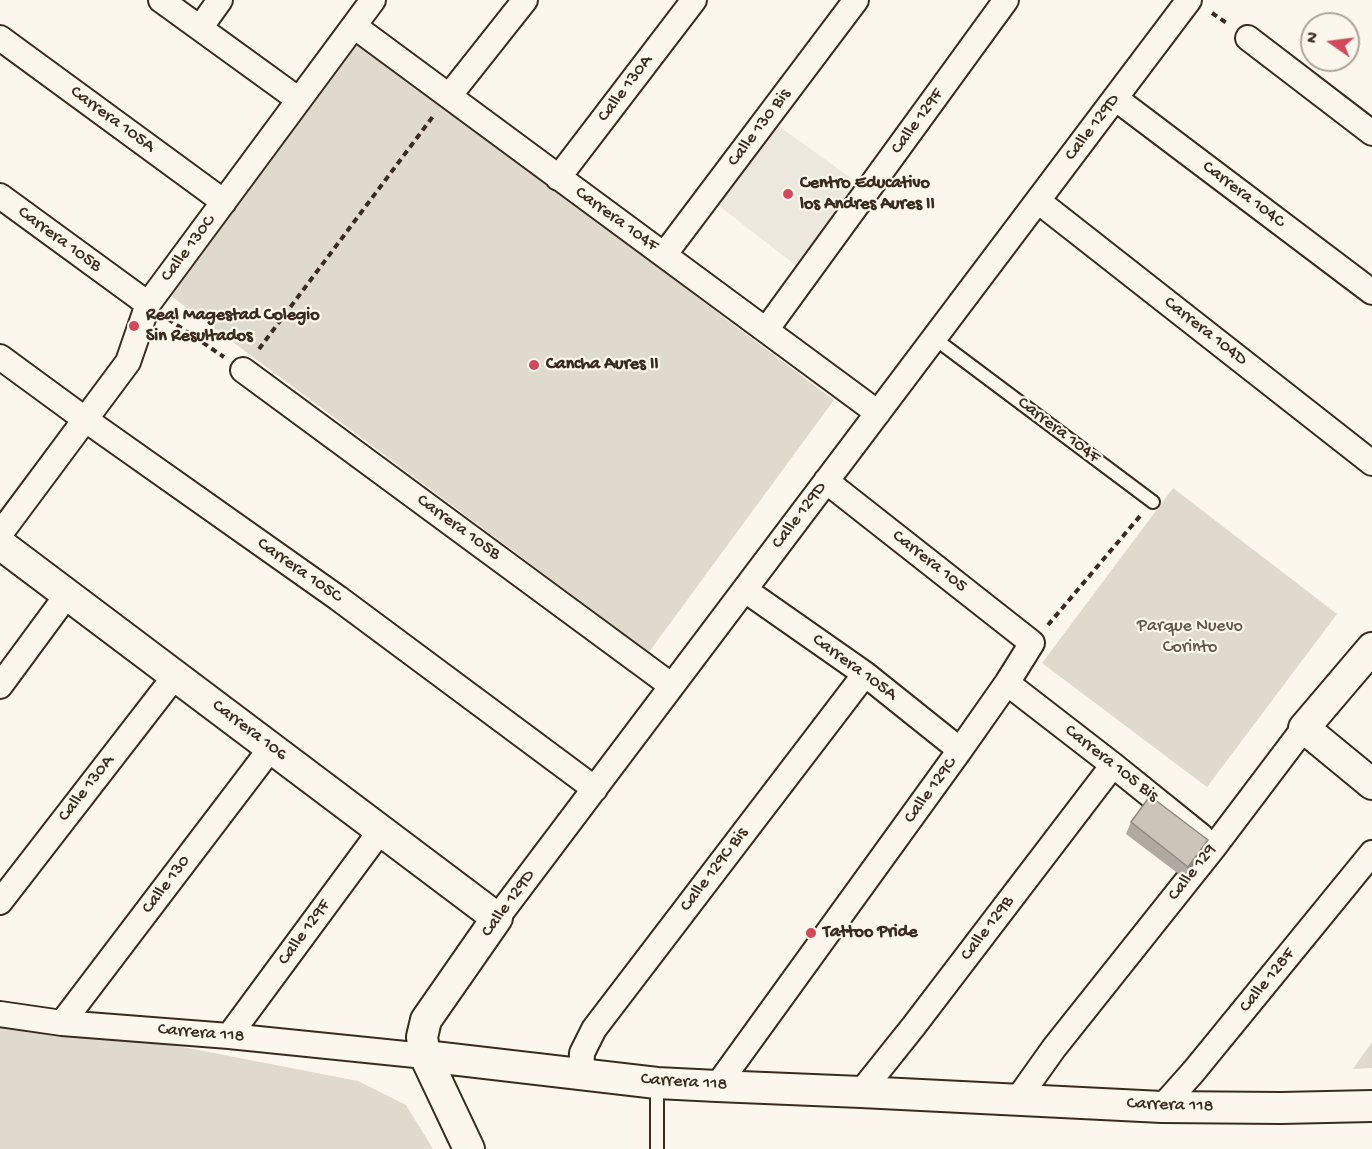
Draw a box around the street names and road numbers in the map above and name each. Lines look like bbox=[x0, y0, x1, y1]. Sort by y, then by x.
street label: Calle 130A bbox=[594, 51, 658, 127]
street label: Carrera 105A bbox=[65, 82, 159, 158]
street label: Calle 130 Bis bbox=[724, 85, 796, 171]
street label: Calle 129F bbox=[887, 85, 949, 159]
street label: Calle 129D bbox=[1061, 90, 1125, 166]
street label: Carrera 104C bbox=[1197, 157, 1289, 233]
street label: Carrera 104F bbox=[570, 183, 662, 257]
street label: Carrera 105B bbox=[13, 202, 105, 278]
street label: Calle 130C bbox=[157, 211, 221, 287]
street label: Carrera 104D bbox=[1159, 293, 1251, 371]
street label: Carrera 104F bbox=[1013, 393, 1103, 469]
street label: Calle 129D bbox=[768, 478, 832, 554]
street label: Carrera 105B bbox=[412, 490, 504, 566]
street label: Carrera 105 bbox=[887, 526, 971, 598]
street label: Carrera 105C bbox=[252, 534, 346, 608]
street label: Carrera 105A bbox=[807, 630, 901, 706]
street label: Carrera 106 bbox=[207, 696, 291, 766]
street label: Carrera 105 Bis bbox=[1060, 721, 1162, 807]
street label: Calle 130A bbox=[54, 751, 120, 827]
street label: Calle 129C bbox=[900, 754, 962, 828]
street label: Calle 129C Bis bbox=[676, 824, 754, 916]
street label: Calle 129 bbox=[1164, 840, 1222, 906]
street label: Calle 130 bbox=[138, 851, 196, 919]
street label: Calle 129D bbox=[477, 866, 541, 942]
street label: Calle 129B bbox=[957, 892, 1019, 966]
street label: Calle 129F bbox=[274, 896, 336, 970]
street label: Calle 128F bbox=[1236, 945, 1300, 1017]
street label: Carrera 118 bbox=[157, 1019, 245, 1049]
street label: Carrera 118 bbox=[640, 1069, 728, 1097]
street label: Carrera 118 bbox=[1126, 1094, 1214, 1118]

